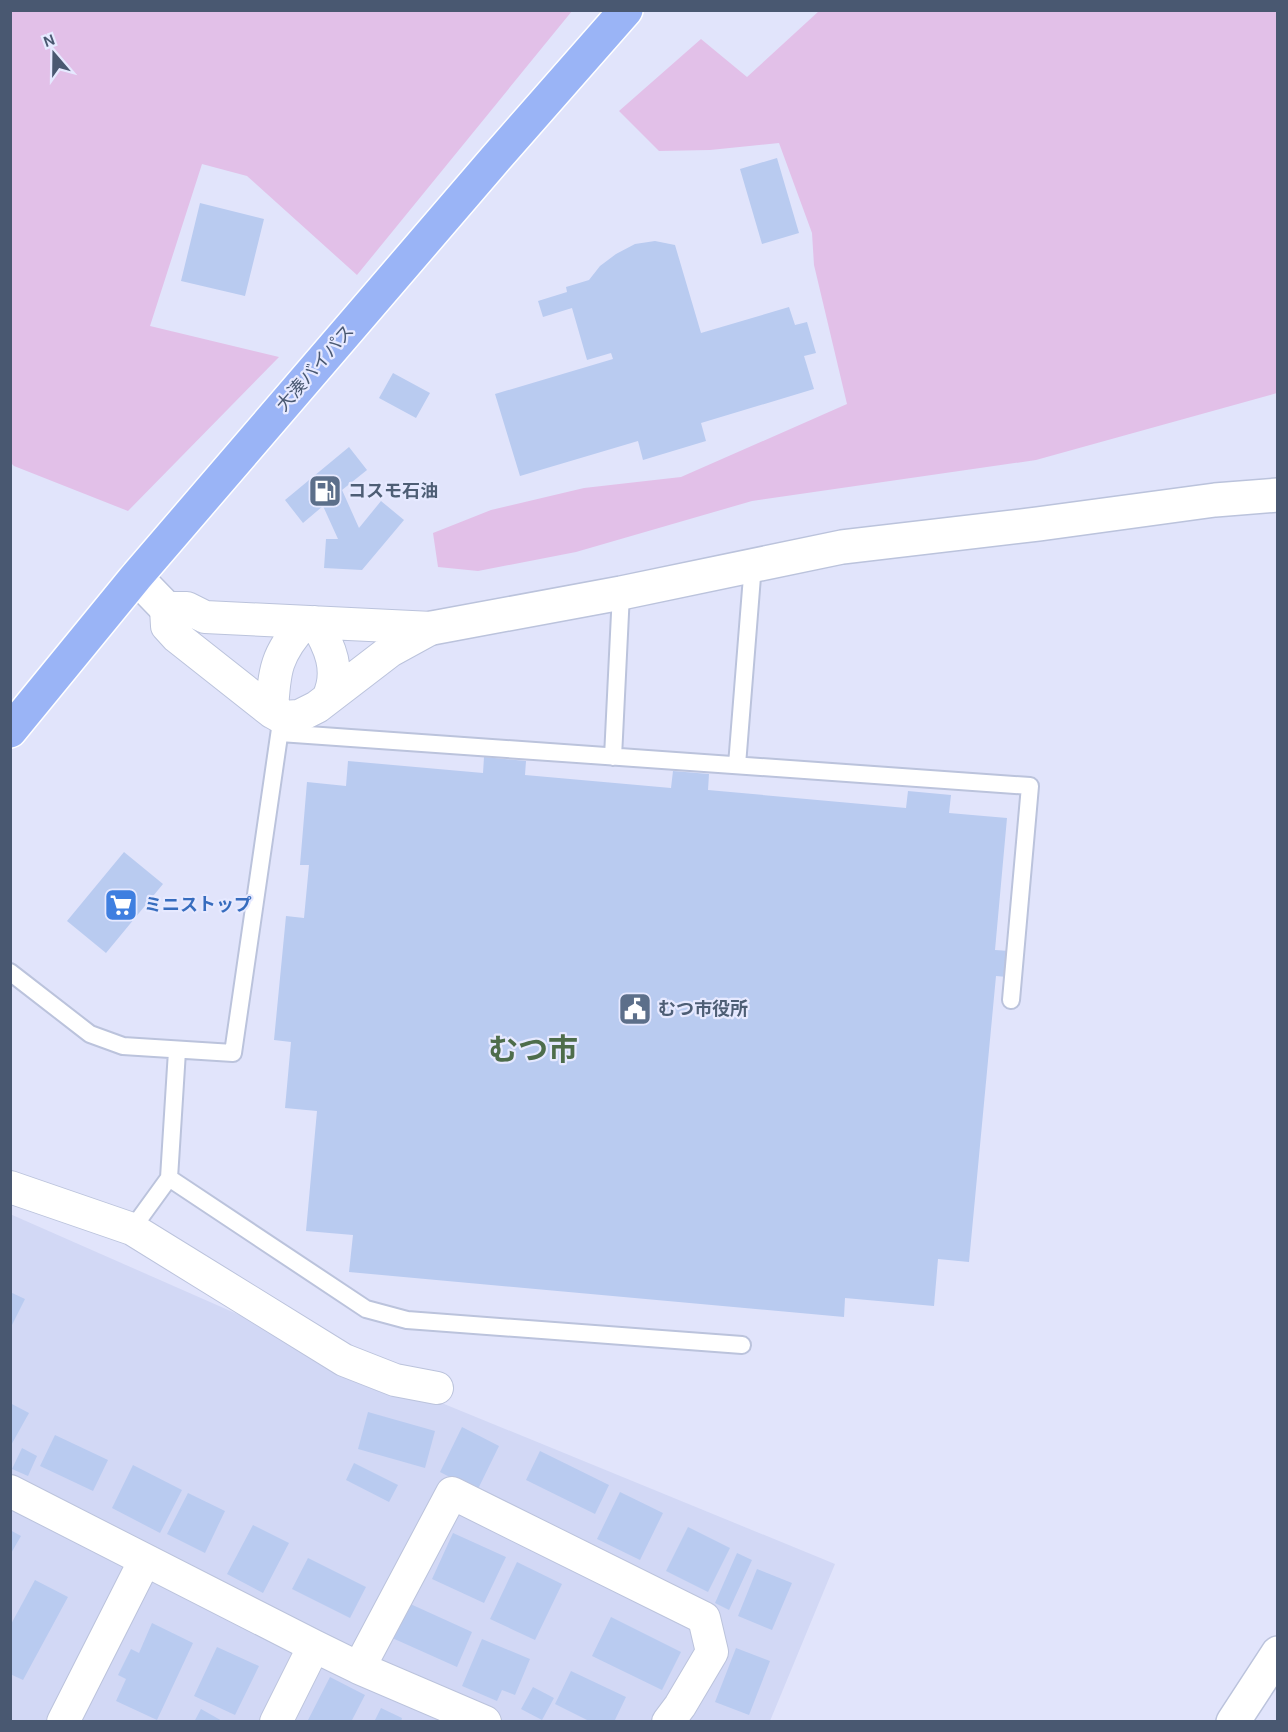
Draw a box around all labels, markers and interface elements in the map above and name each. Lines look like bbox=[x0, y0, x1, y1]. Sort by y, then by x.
north arrow bbox=[24, 24, 84, 84]
text: N bbox=[40, 29, 58, 51]
street label: 大湊バイパス bbox=[271, 320, 359, 416]
fuel station icon: コスモ石油 bbox=[307, 473, 343, 509]
place label: コスモ石油 bbox=[348, 480, 438, 502]
supermarket icon: ミニストップ bbox=[103, 887, 139, 923]
place label: ミニストップ bbox=[144, 894, 252, 916]
public building icon: むつ市役所 bbox=[617, 991, 653, 1027]
place label: むつ市役所 bbox=[658, 998, 748, 1020]
district label: むつ市 bbox=[488, 1032, 578, 1068]

